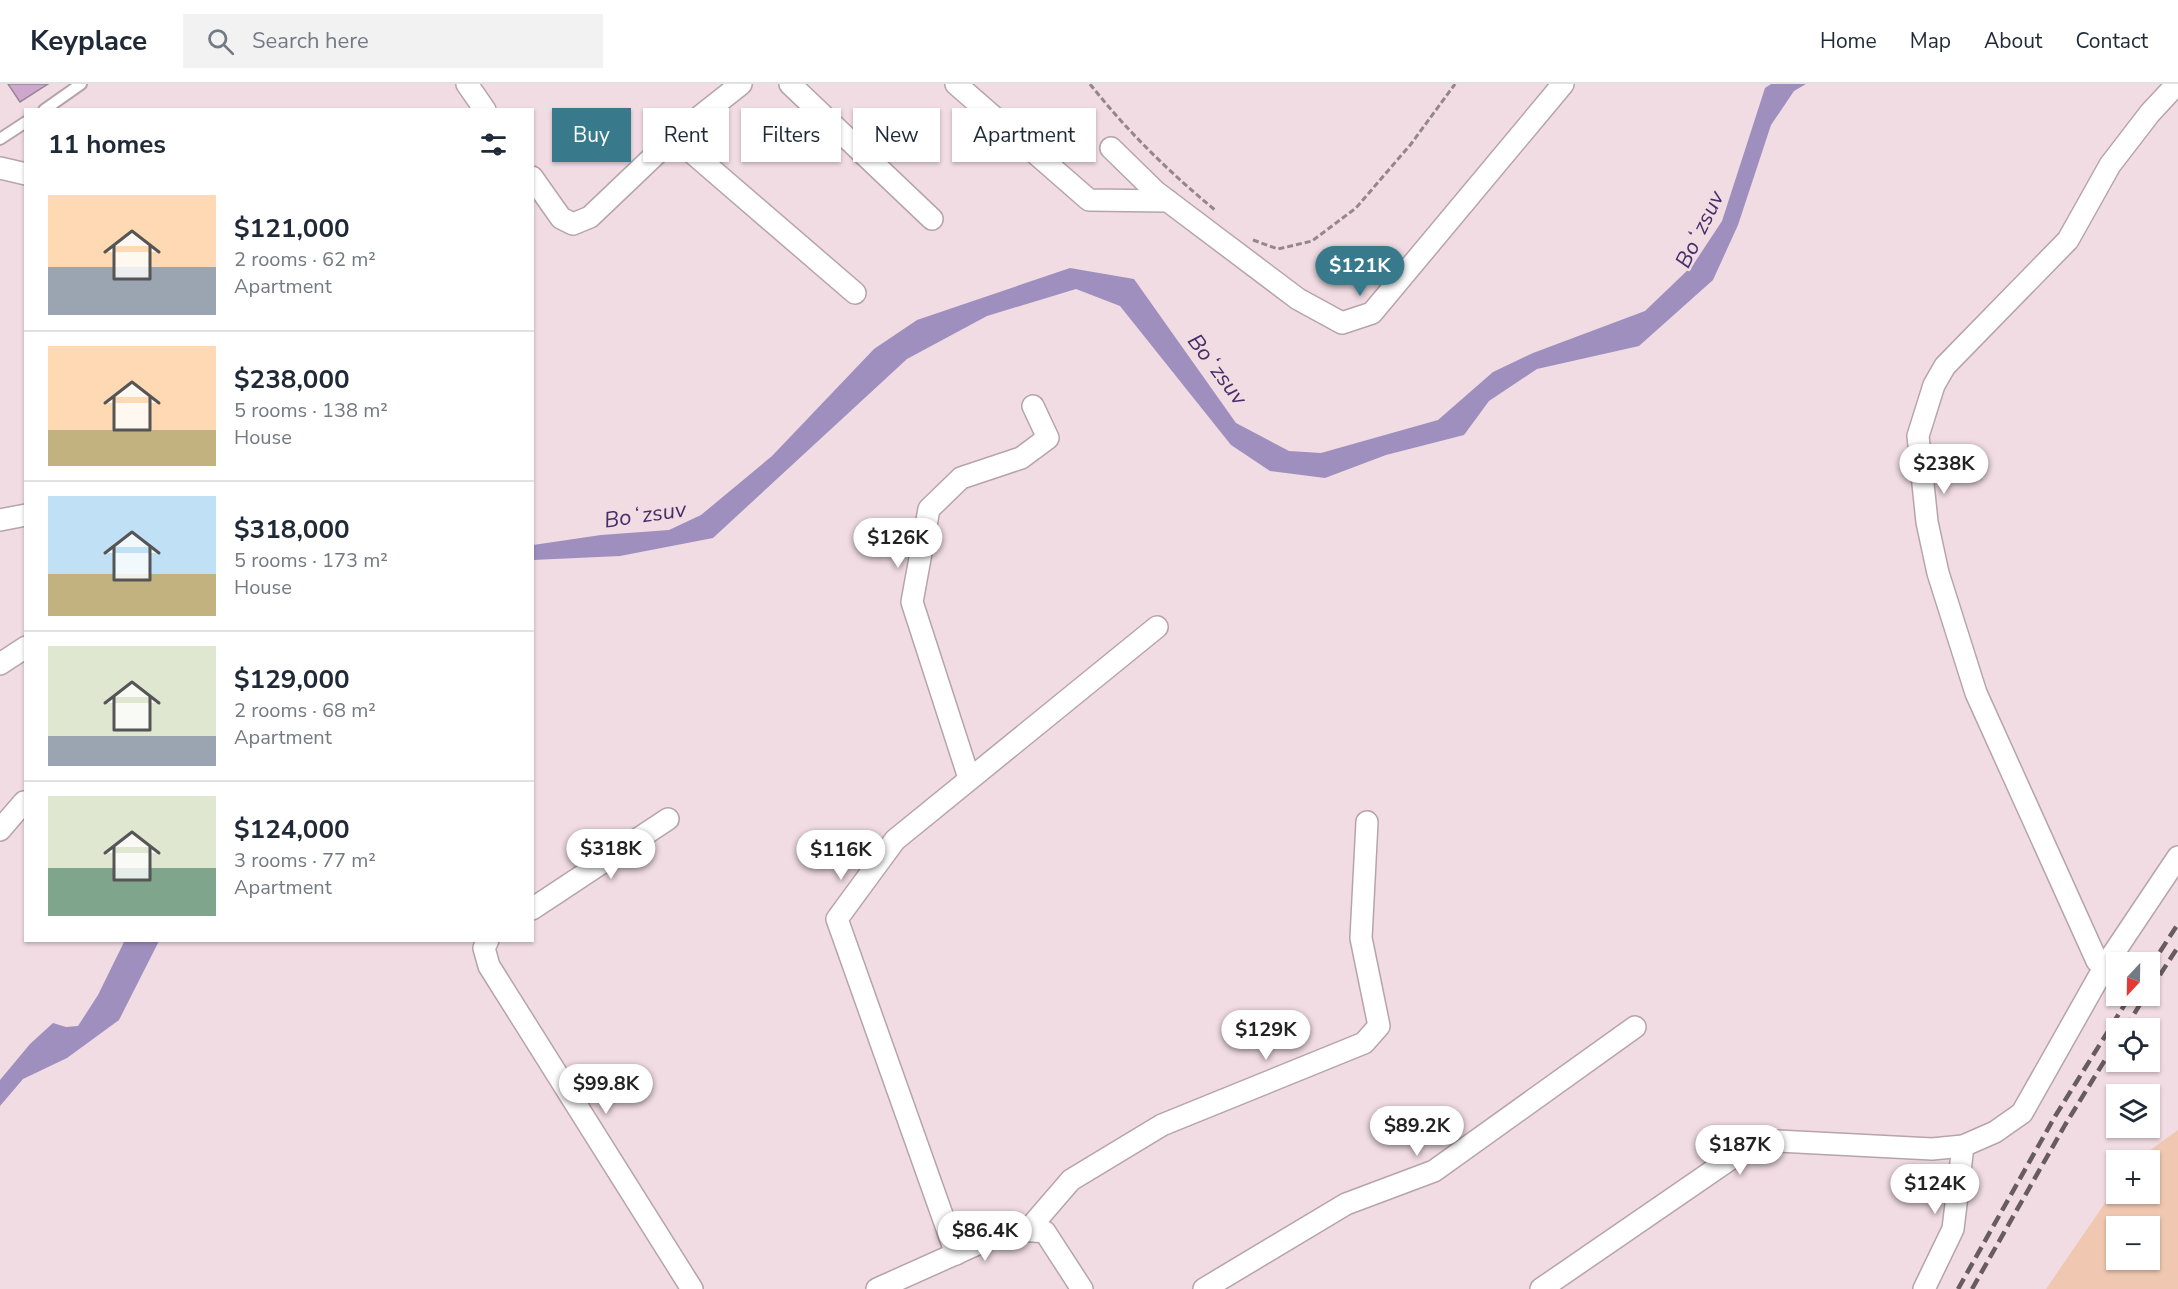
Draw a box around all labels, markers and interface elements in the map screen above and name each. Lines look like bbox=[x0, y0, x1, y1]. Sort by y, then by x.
search box bbox=[183, 14, 603, 68]
text: Keyplace bbox=[30, 22, 147, 60]
icon: search bbox=[204, 25, 237, 58]
text: Search here bbox=[252, 26, 369, 56]
text: Home bbox=[1820, 27, 1877, 55]
text: Map bbox=[1910, 27, 1951, 55]
text: About bbox=[1984, 27, 2042, 55]
text: Contact bbox=[2075, 27, 2148, 55]
chip: Buy bbox=[552, 108, 631, 162]
chip: Rent bbox=[643, 108, 729, 162]
chip: Filters bbox=[741, 108, 841, 162]
chip: New bbox=[853, 108, 940, 162]
chip: Apartment bbox=[952, 108, 1096, 162]
text: 11 homes bbox=[48, 127, 166, 162]
icon: filters bbox=[477, 128, 510, 161]
water label: Boʻzsuv bbox=[1668, 185, 1732, 273]
text: $121,000 bbox=[234, 211, 350, 246]
icon: home bbox=[96, 219, 168, 291]
text: 2 rooms · 62 m² bbox=[234, 246, 376, 273]
pin: $121K bbox=[1318, 246, 1402, 297]
text: $121K bbox=[1329, 252, 1391, 279]
text: Apartment bbox=[234, 273, 332, 300]
water label: Boʻzsuv bbox=[1180, 328, 1254, 412]
text: $238,000 bbox=[234, 362, 350, 397]
icon: home bbox=[96, 370, 168, 442]
text: 5 rooms · 138 m² bbox=[234, 397, 388, 424]
text: House bbox=[234, 424, 292, 451]
pin: $238K bbox=[1902, 444, 1986, 495]
text: $238K bbox=[1913, 450, 1975, 477]
water label: Boʻzsuv bbox=[602, 494, 689, 536]
text: $318,000 bbox=[234, 512, 350, 547]
pin: $126K bbox=[856, 518, 940, 569]
icon: home bbox=[96, 520, 168, 592]
text: $126K bbox=[867, 524, 929, 551]
text: 5 rooms · 173 m² bbox=[234, 547, 388, 574]
text: House bbox=[234, 574, 292, 601]
text: $129,000 bbox=[234, 662, 350, 697]
icon: home bbox=[96, 670, 168, 742]
text: 2 rooms · 68 m² bbox=[234, 697, 376, 724]
text: Apartment bbox=[234, 724, 332, 751]
text: $124,000 bbox=[234, 812, 350, 847]
icon: home bbox=[96, 820, 168, 892]
pin: $318K bbox=[569, 829, 653, 880]
pin: $116K bbox=[799, 830, 883, 881]
text: $318K bbox=[580, 835, 642, 862]
text: $116K bbox=[810, 836, 872, 863]
text: 3 rooms · 77 m² bbox=[234, 847, 376, 874]
text: Apartment bbox=[234, 874, 332, 901]
north arrow bbox=[2106, 952, 2160, 1006]
map controls bbox=[2106, 952, 2160, 1270]
pin: $129K bbox=[1224, 1010, 1308, 1061]
text: $129K bbox=[1235, 1016, 1297, 1043]
button: locate bbox=[2106, 1018, 2160, 1072]
pin: $99.8K bbox=[557, 1064, 655, 1115]
text: $99.8K bbox=[573, 1070, 639, 1097]
button: layers bbox=[2106, 1084, 2160, 1138]
pin: $89.2K bbox=[1368, 1106, 1466, 1157]
text: $89.2K bbox=[1384, 1112, 1450, 1139]
pin: $187K bbox=[1698, 1125, 1782, 1176]
text: $187K bbox=[1709, 1131, 1771, 1158]
button: + bbox=[2106, 1150, 2160, 1204]
pin: $124K bbox=[1893, 1164, 1977, 1215]
text: $124K bbox=[1904, 1170, 1966, 1197]
pin: $86.4K bbox=[936, 1211, 1034, 1262]
button: − bbox=[2106, 1216, 2160, 1270]
text: $86.4K bbox=[952, 1217, 1018, 1244]

